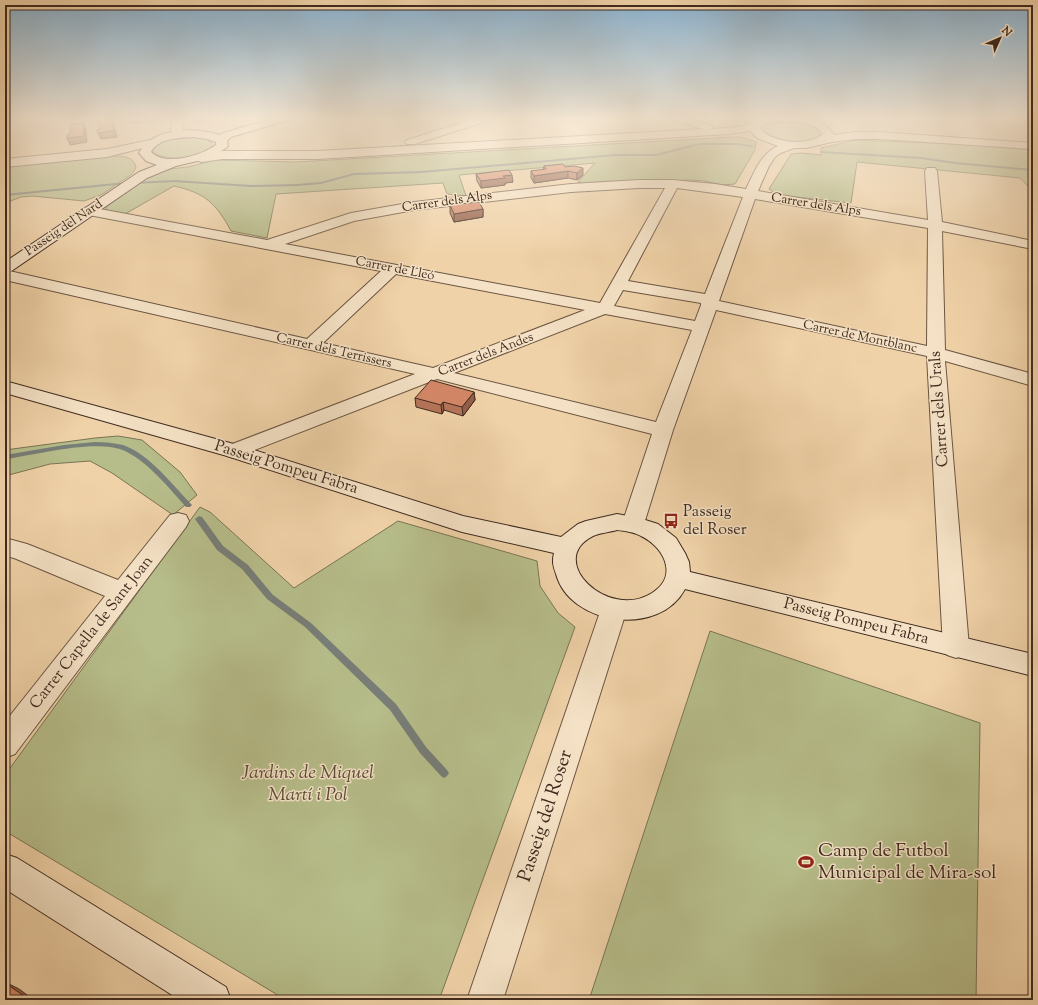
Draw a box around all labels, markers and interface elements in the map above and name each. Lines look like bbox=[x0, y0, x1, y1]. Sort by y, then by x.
north arrow bbox=[980, 18, 1020, 58]
text: N bbox=[997, 22, 1015, 41]
street label: Carrer dels Alps bbox=[401, 187, 493, 217]
street label: Carrer dels Alps bbox=[770, 189, 862, 221]
street label: Passeig del Nard bbox=[22, 195, 107, 261]
street label: Carrer de Lleó bbox=[354, 253, 436, 285]
street label: Carrer de Montblanc bbox=[801, 316, 919, 358]
street label: Carrer dels Terrissers bbox=[274, 329, 394, 373]
street label: Carrer dels Andes bbox=[436, 329, 536, 381]
street label: Carrer dels Urals bbox=[924, 350, 956, 468]
street label: Passeig Pompeu Fabra bbox=[211, 435, 361, 501]
place label: Passeig del Roser bbox=[683, 501, 747, 542]
bus stop icon: Passeig del Roser bbox=[662, 512, 680, 530]
street label: Carrer Capella de Sant Joan bbox=[25, 551, 160, 715]
street label: Passeig Pompeu Fabra bbox=[781, 593, 932, 651]
street label: Passeig del Roser bbox=[512, 747, 580, 885]
park label: Jardins de Miquel Martí i Pol bbox=[241, 760, 374, 809]
place label: Camp de Futbol Municipal de Mira-sol bbox=[818, 838, 997, 887]
sports icon: Camp de Futbol Municipal de Mira-sol bbox=[797, 853, 815, 871]

